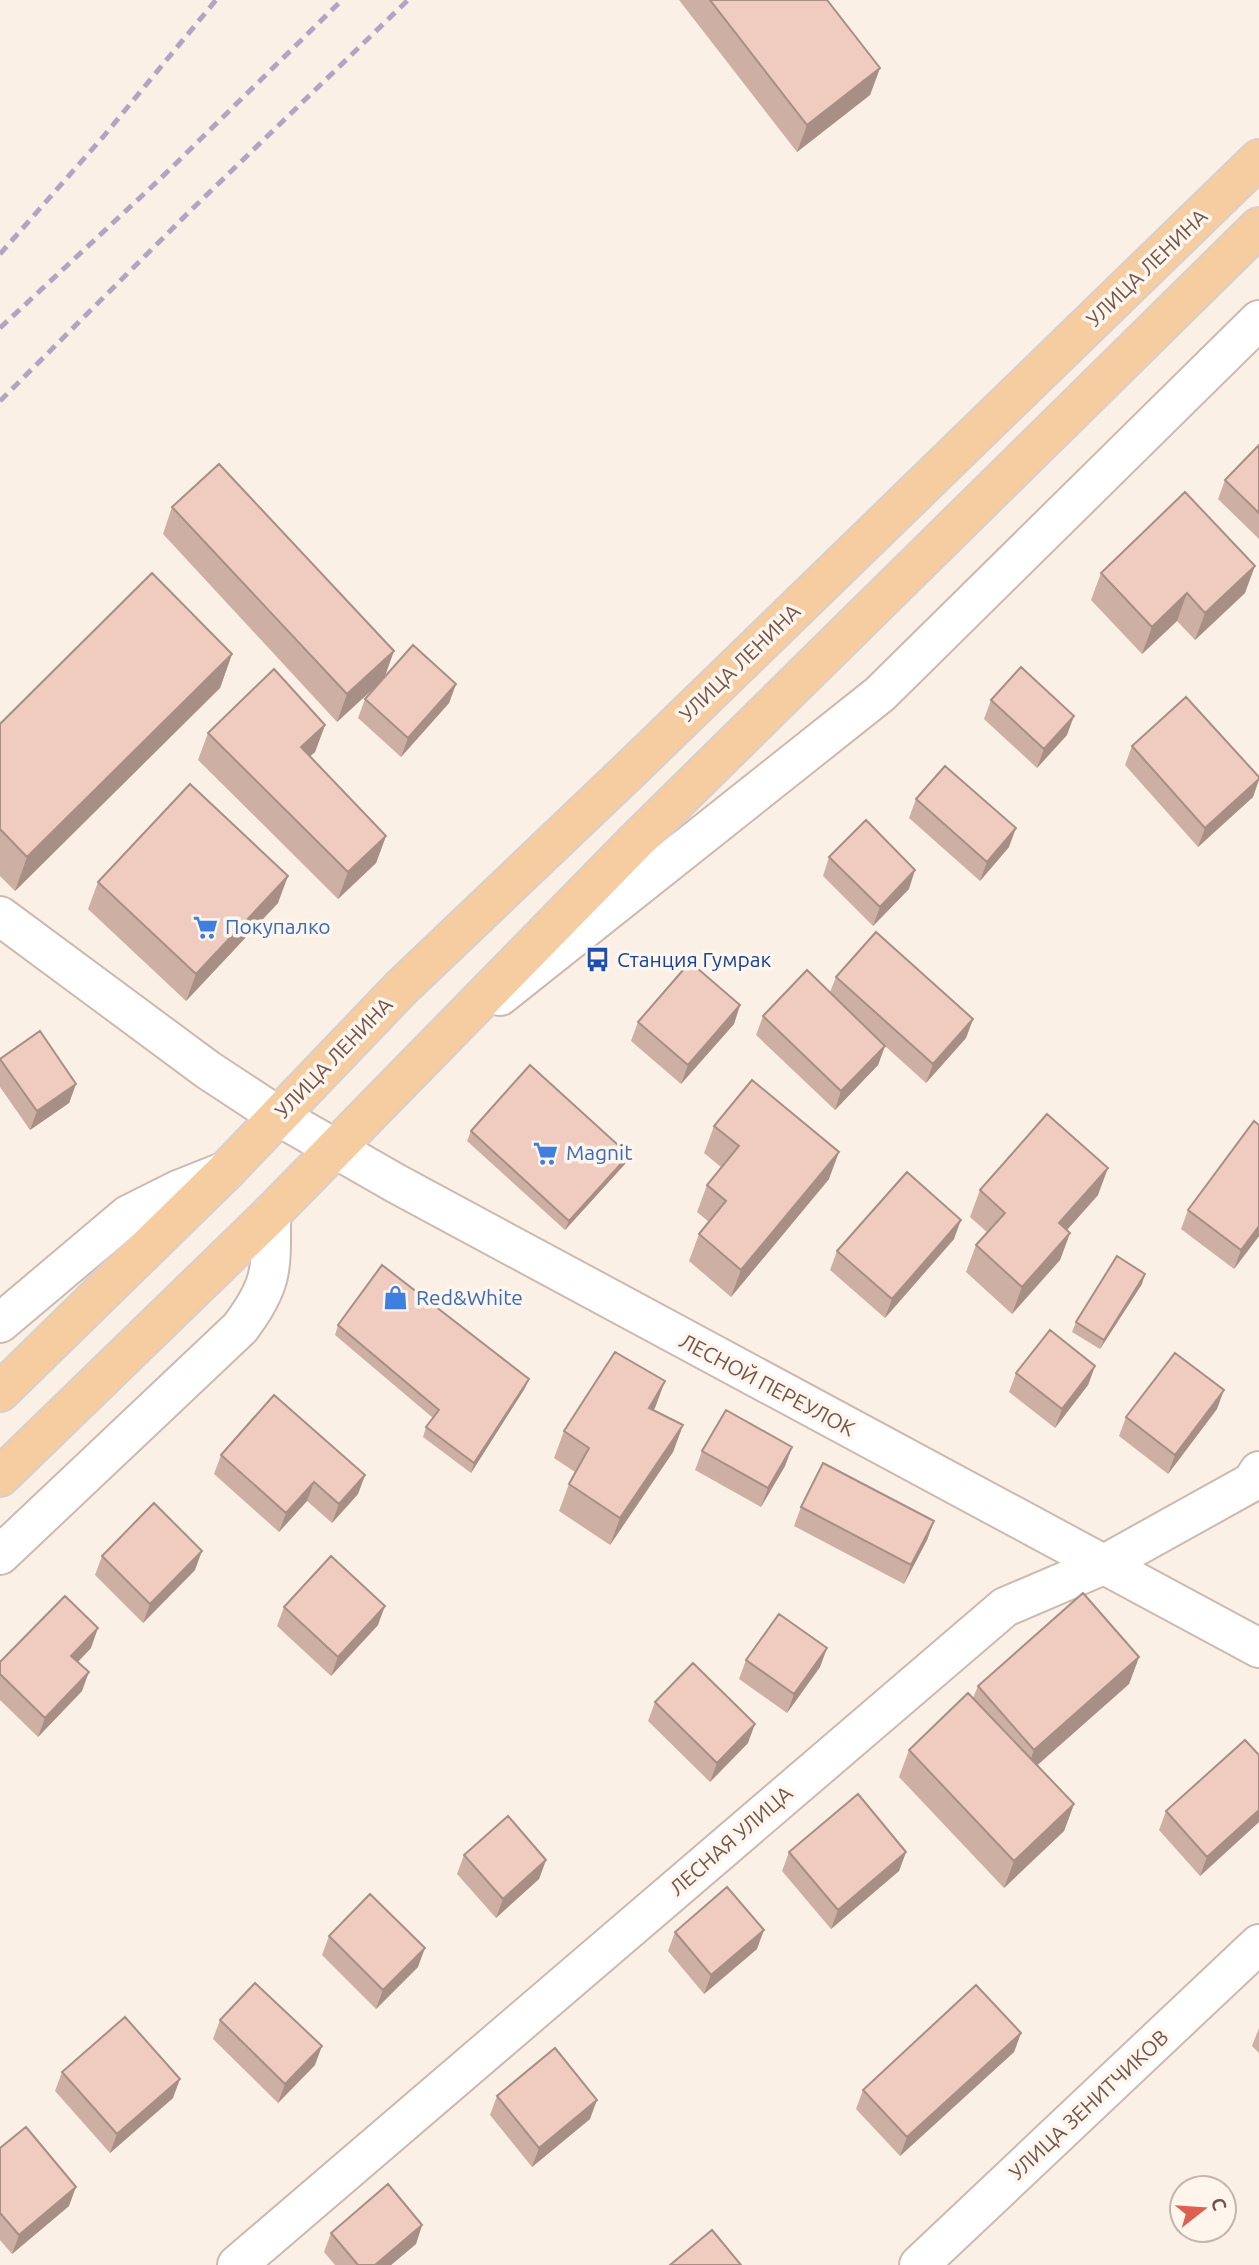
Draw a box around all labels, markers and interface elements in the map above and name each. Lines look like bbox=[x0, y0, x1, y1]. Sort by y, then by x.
street label: УЛИЦА ЛЕНИНА bbox=[1081, 203, 1212, 331]
street label: УЛИЦА ЛЕНИНА bbox=[674, 598, 805, 726]
supermarket icon: Покупалко bbox=[191, 913, 219, 941]
place label: Покупалко bbox=[225, 914, 331, 938]
bus stop icon: Станция Гумрак bbox=[583, 946, 611, 974]
place label: Станция Гумрак bbox=[617, 947, 772, 971]
street label: УЛИЦА ЛЕНИНА bbox=[270, 992, 397, 1123]
supermarket icon: Magnit bbox=[532, 1139, 560, 1167]
place label: Magnit bbox=[566, 1140, 632, 1164]
shop icon: Red&White bbox=[382, 1284, 410, 1312]
place label: Red&White bbox=[416, 1285, 523, 1309]
street label: ЛЕСНОЙ ПЕРЕУЛОК bbox=[676, 1328, 859, 1441]
street label: ЛЕСНАЯ УЛИЦА bbox=[664, 1780, 797, 1900]
street label: УЛИЦА ЗЕНИТЧИКОВ bbox=[1004, 2024, 1173, 2184]
north arrow bbox=[1168, 2174, 1238, 2244]
text: С bbox=[1207, 2195, 1232, 2213]

